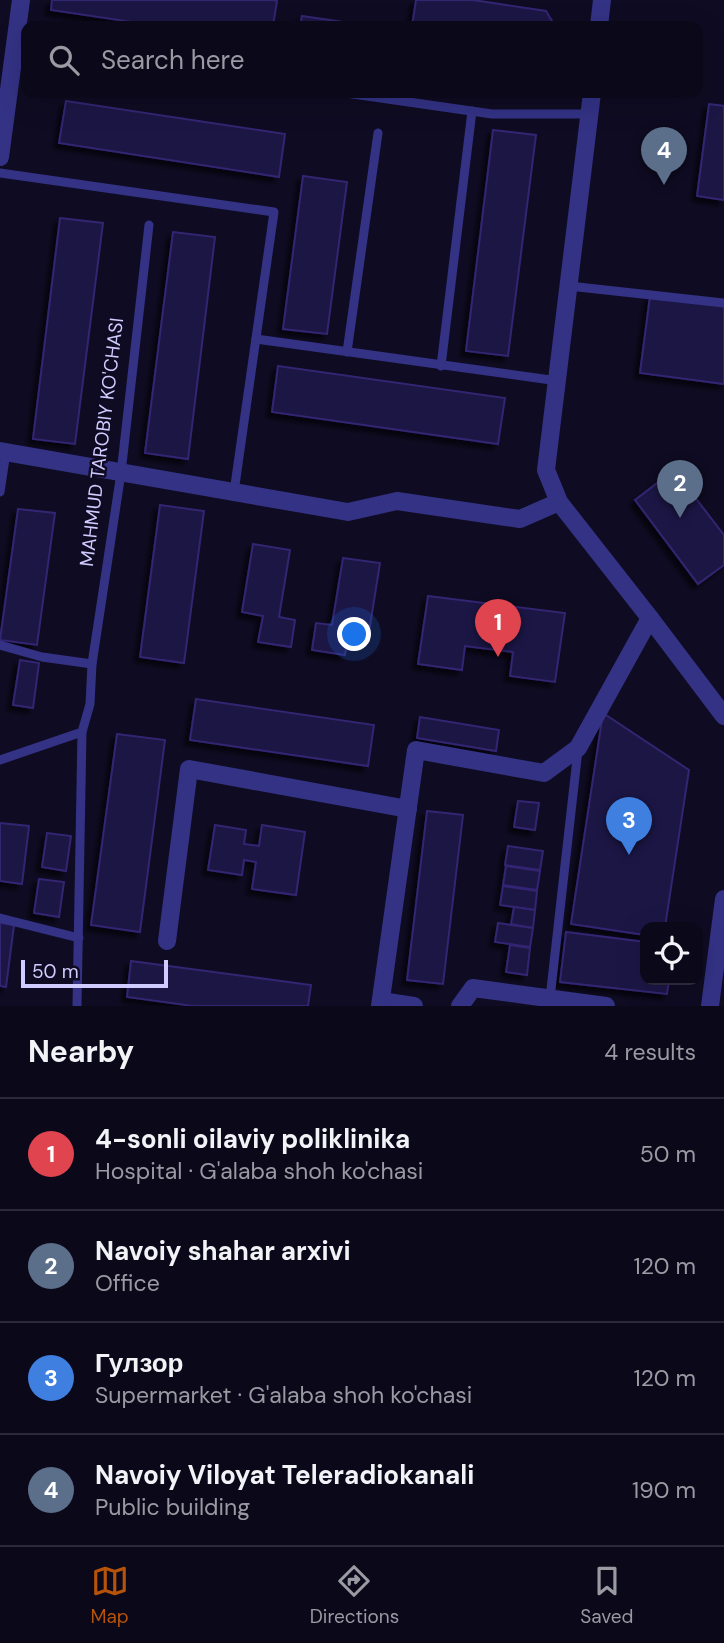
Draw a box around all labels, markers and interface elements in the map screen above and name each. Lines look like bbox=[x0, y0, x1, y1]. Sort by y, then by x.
search box bbox=[21, 21, 703, 98]
icon: search bbox=[45, 41, 83, 79]
text: Search here bbox=[101, 43, 244, 77]
pin: 4 bbox=[641, 127, 687, 185]
street label: MAHMUD TAROBIY KO'CHASI bbox=[74, 316, 129, 568]
pin: 2 bbox=[657, 460, 703, 518]
pin: 1 bbox=[475, 599, 521, 657]
your location bbox=[337, 617, 371, 651]
pin: 3 bbox=[606, 797, 652, 855]
map controls bbox=[640, 922, 703, 985]
button: locate bbox=[640, 922, 703, 985]
scale bar bbox=[21, 957, 168, 989]
text: 50 m bbox=[32, 959, 79, 984]
text: Nearby bbox=[28, 1032, 134, 1071]
text: 4 results bbox=[604, 1037, 696, 1067]
text: 4-sonli oilaviy poliklinika bbox=[95, 1122, 410, 1156]
text: 1 bbox=[47, 1139, 55, 1169]
text: 50 m bbox=[640, 1139, 696, 1169]
text: Hospital · G'alaba shoh ko'chasi bbox=[95, 1156, 423, 1186]
text: Navoiy shahar arxivi bbox=[95, 1234, 351, 1268]
text: 2 bbox=[44, 1251, 58, 1281]
text: 120 m bbox=[633, 1251, 696, 1281]
text: Office bbox=[95, 1268, 160, 1298]
text: Гулзор bbox=[95, 1346, 183, 1380]
text: 3 bbox=[44, 1363, 58, 1393]
text: 120 m bbox=[633, 1363, 696, 1393]
text: Supermarket · G'alaba shoh ko'chasi bbox=[95, 1380, 472, 1410]
text: Navoiy Viloyat Teleradiokanali bbox=[95, 1458, 474, 1492]
text: 4 bbox=[44, 1475, 58, 1505]
text: 190 m bbox=[632, 1475, 696, 1505]
text: Public building bbox=[95, 1492, 250, 1522]
tab: Map bbox=[91, 1562, 129, 1629]
tab: Directions bbox=[310, 1562, 399, 1629]
tab: Saved bbox=[580, 1562, 633, 1629]

